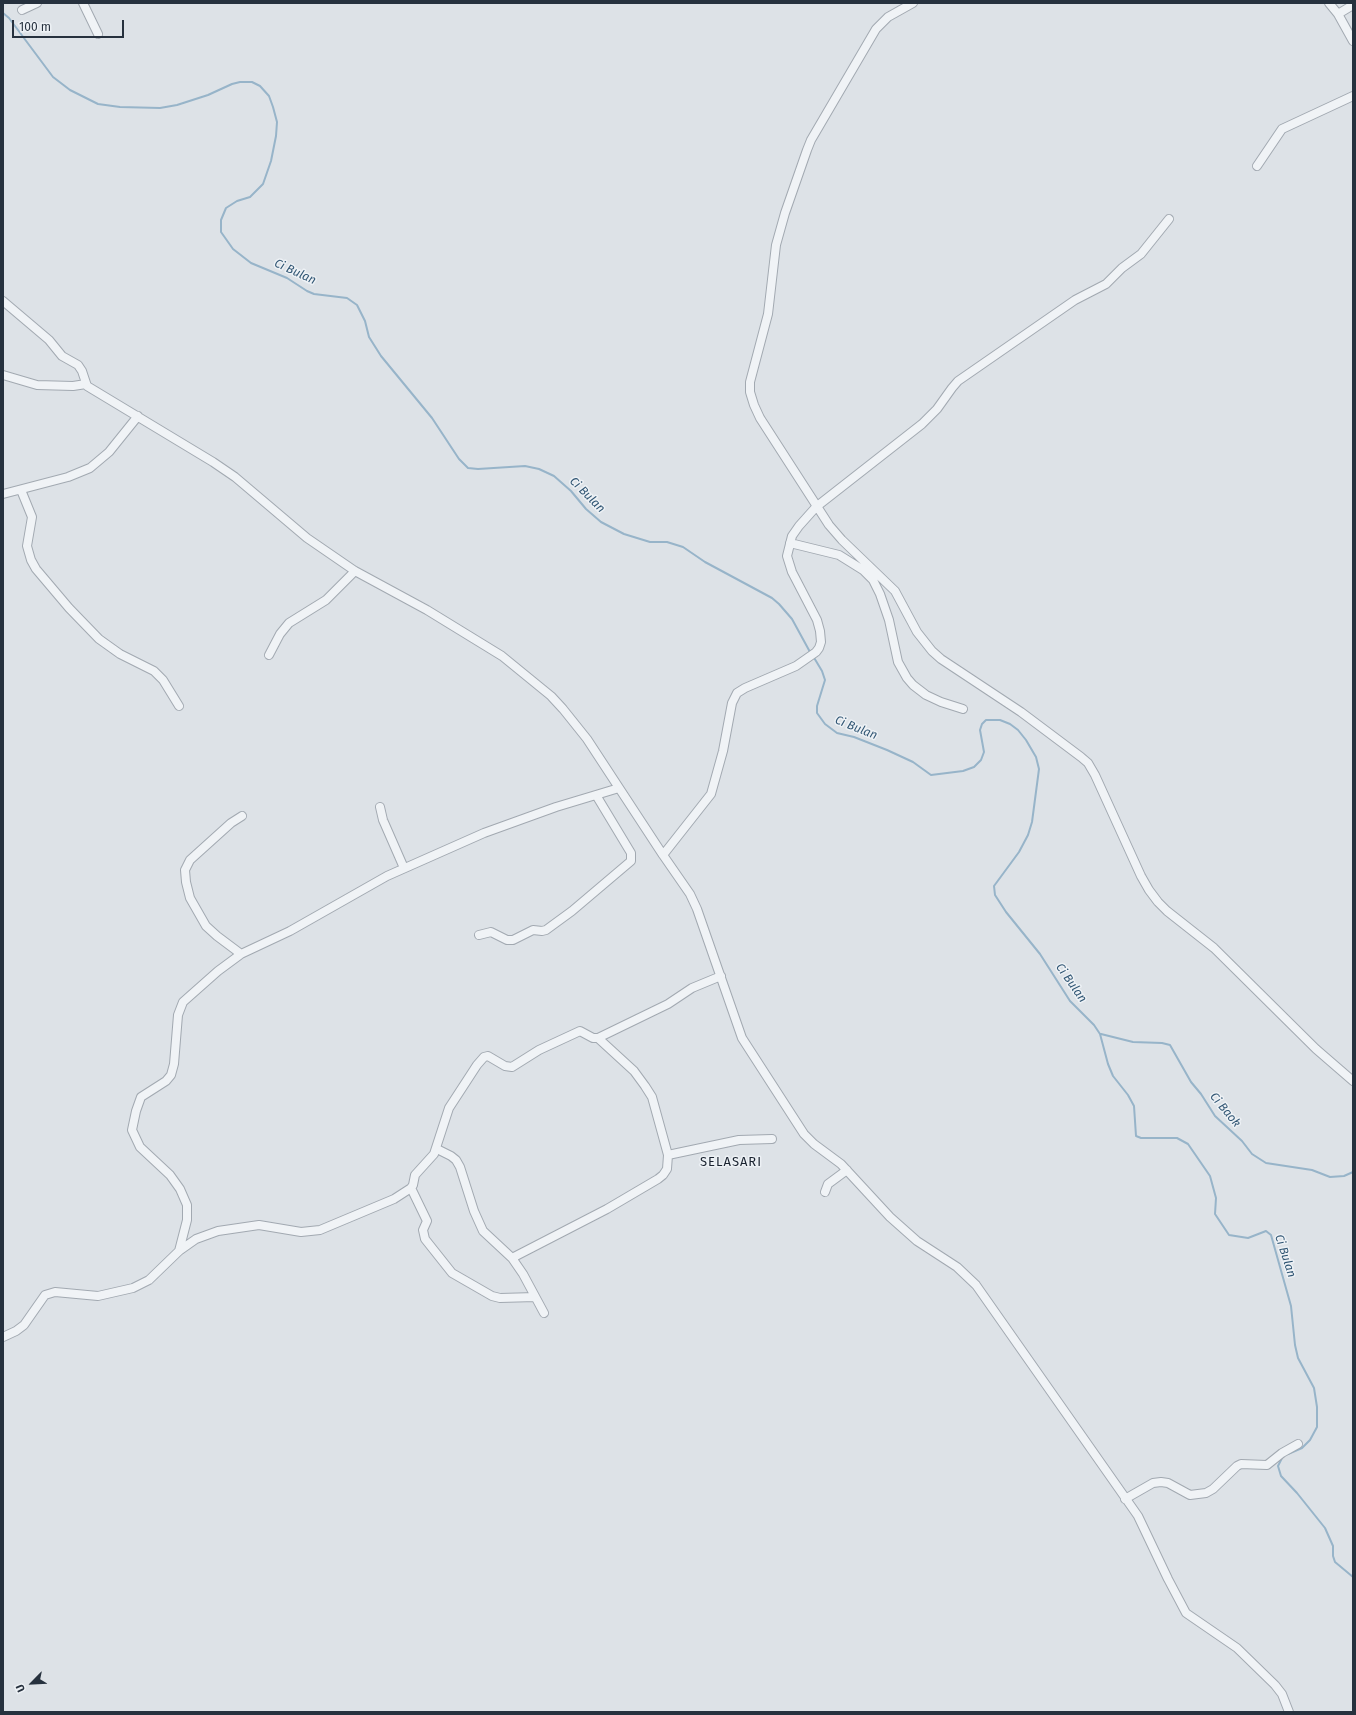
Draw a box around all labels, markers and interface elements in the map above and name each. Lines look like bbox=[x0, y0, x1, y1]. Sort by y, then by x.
scale bar bbox=[14, 12, 126, 38]
text: 100 m bbox=[19, 20, 51, 34]
water label: Ci Bulan bbox=[272, 256, 318, 288]
water label: Ci Bulan bbox=[566, 474, 608, 516]
water label: Ci Bulan bbox=[833, 713, 879, 743]
water label: Ci Bulan bbox=[1052, 961, 1090, 1005]
water label: Ci Baok bbox=[1206, 1090, 1244, 1130]
district label: SELASARI bbox=[700, 1154, 762, 1170]
water label: Ci Bulan bbox=[1271, 1233, 1299, 1279]
north arrow bbox=[12, 1663, 52, 1703]
text: U bbox=[13, 1682, 28, 1694]

